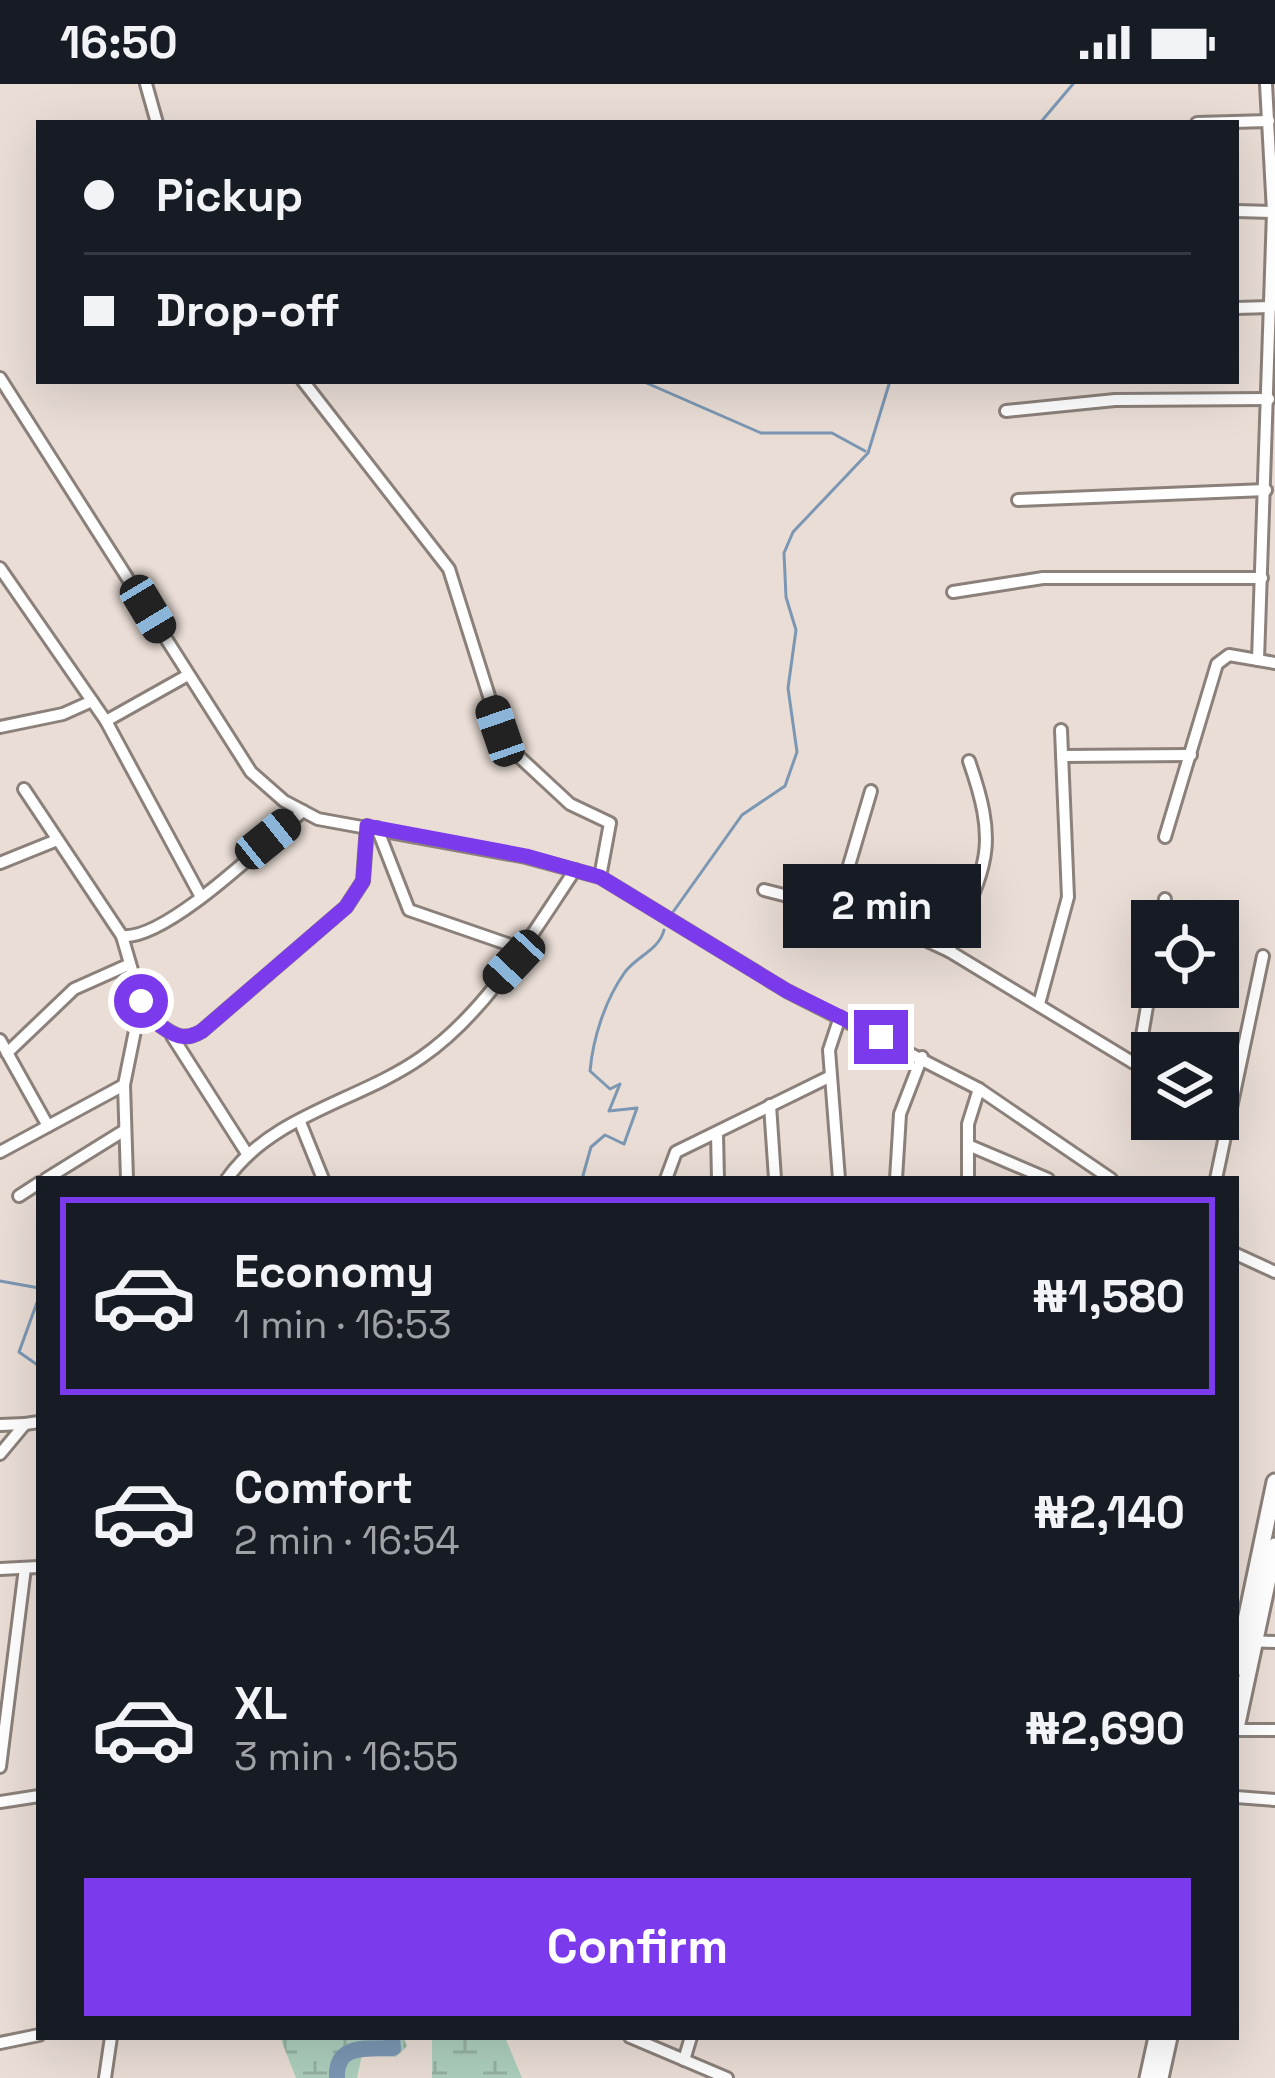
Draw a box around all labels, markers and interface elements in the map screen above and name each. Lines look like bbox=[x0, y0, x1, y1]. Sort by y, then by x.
text: 16:50 bbox=[60, 14, 178, 71]
text: Pickup bbox=[156, 167, 303, 224]
text: Drop-off bbox=[156, 282, 340, 339]
car bbox=[114, 569, 182, 649]
car bbox=[471, 691, 529, 771]
car bbox=[229, 802, 307, 876]
callout: 2 min bbox=[782, 863, 980, 947]
text: 2 min bbox=[832, 881, 932, 930]
map controls bbox=[1131, 900, 1239, 1140]
button: locate bbox=[1131, 900, 1239, 1008]
car bbox=[476, 923, 552, 1001]
route start bbox=[114, 974, 168, 1028]
route end bbox=[854, 1010, 908, 1064]
button: layers bbox=[1131, 1032, 1239, 1140]
icon: car bbox=[90, 1242, 198, 1350]
text: Economy bbox=[234, 1243, 434, 1300]
text: ₦1,580 bbox=[1032, 1268, 1185, 1325]
text: 1 min · 16:53 bbox=[234, 1300, 452, 1349]
icon: car bbox=[90, 1458, 198, 1566]
text: Comfort bbox=[234, 1459, 413, 1516]
text: ₦2,140 bbox=[1033, 1484, 1185, 1541]
text: 2 min · 16:54 bbox=[234, 1516, 460, 1565]
icon: car bbox=[90, 1674, 198, 1782]
text: XL bbox=[234, 1675, 287, 1732]
text: ₦2,690 bbox=[1024, 1700, 1185, 1757]
text: 3 min · 16:55 bbox=[234, 1732, 459, 1781]
button: Confirm bbox=[84, 1878, 1191, 2016]

